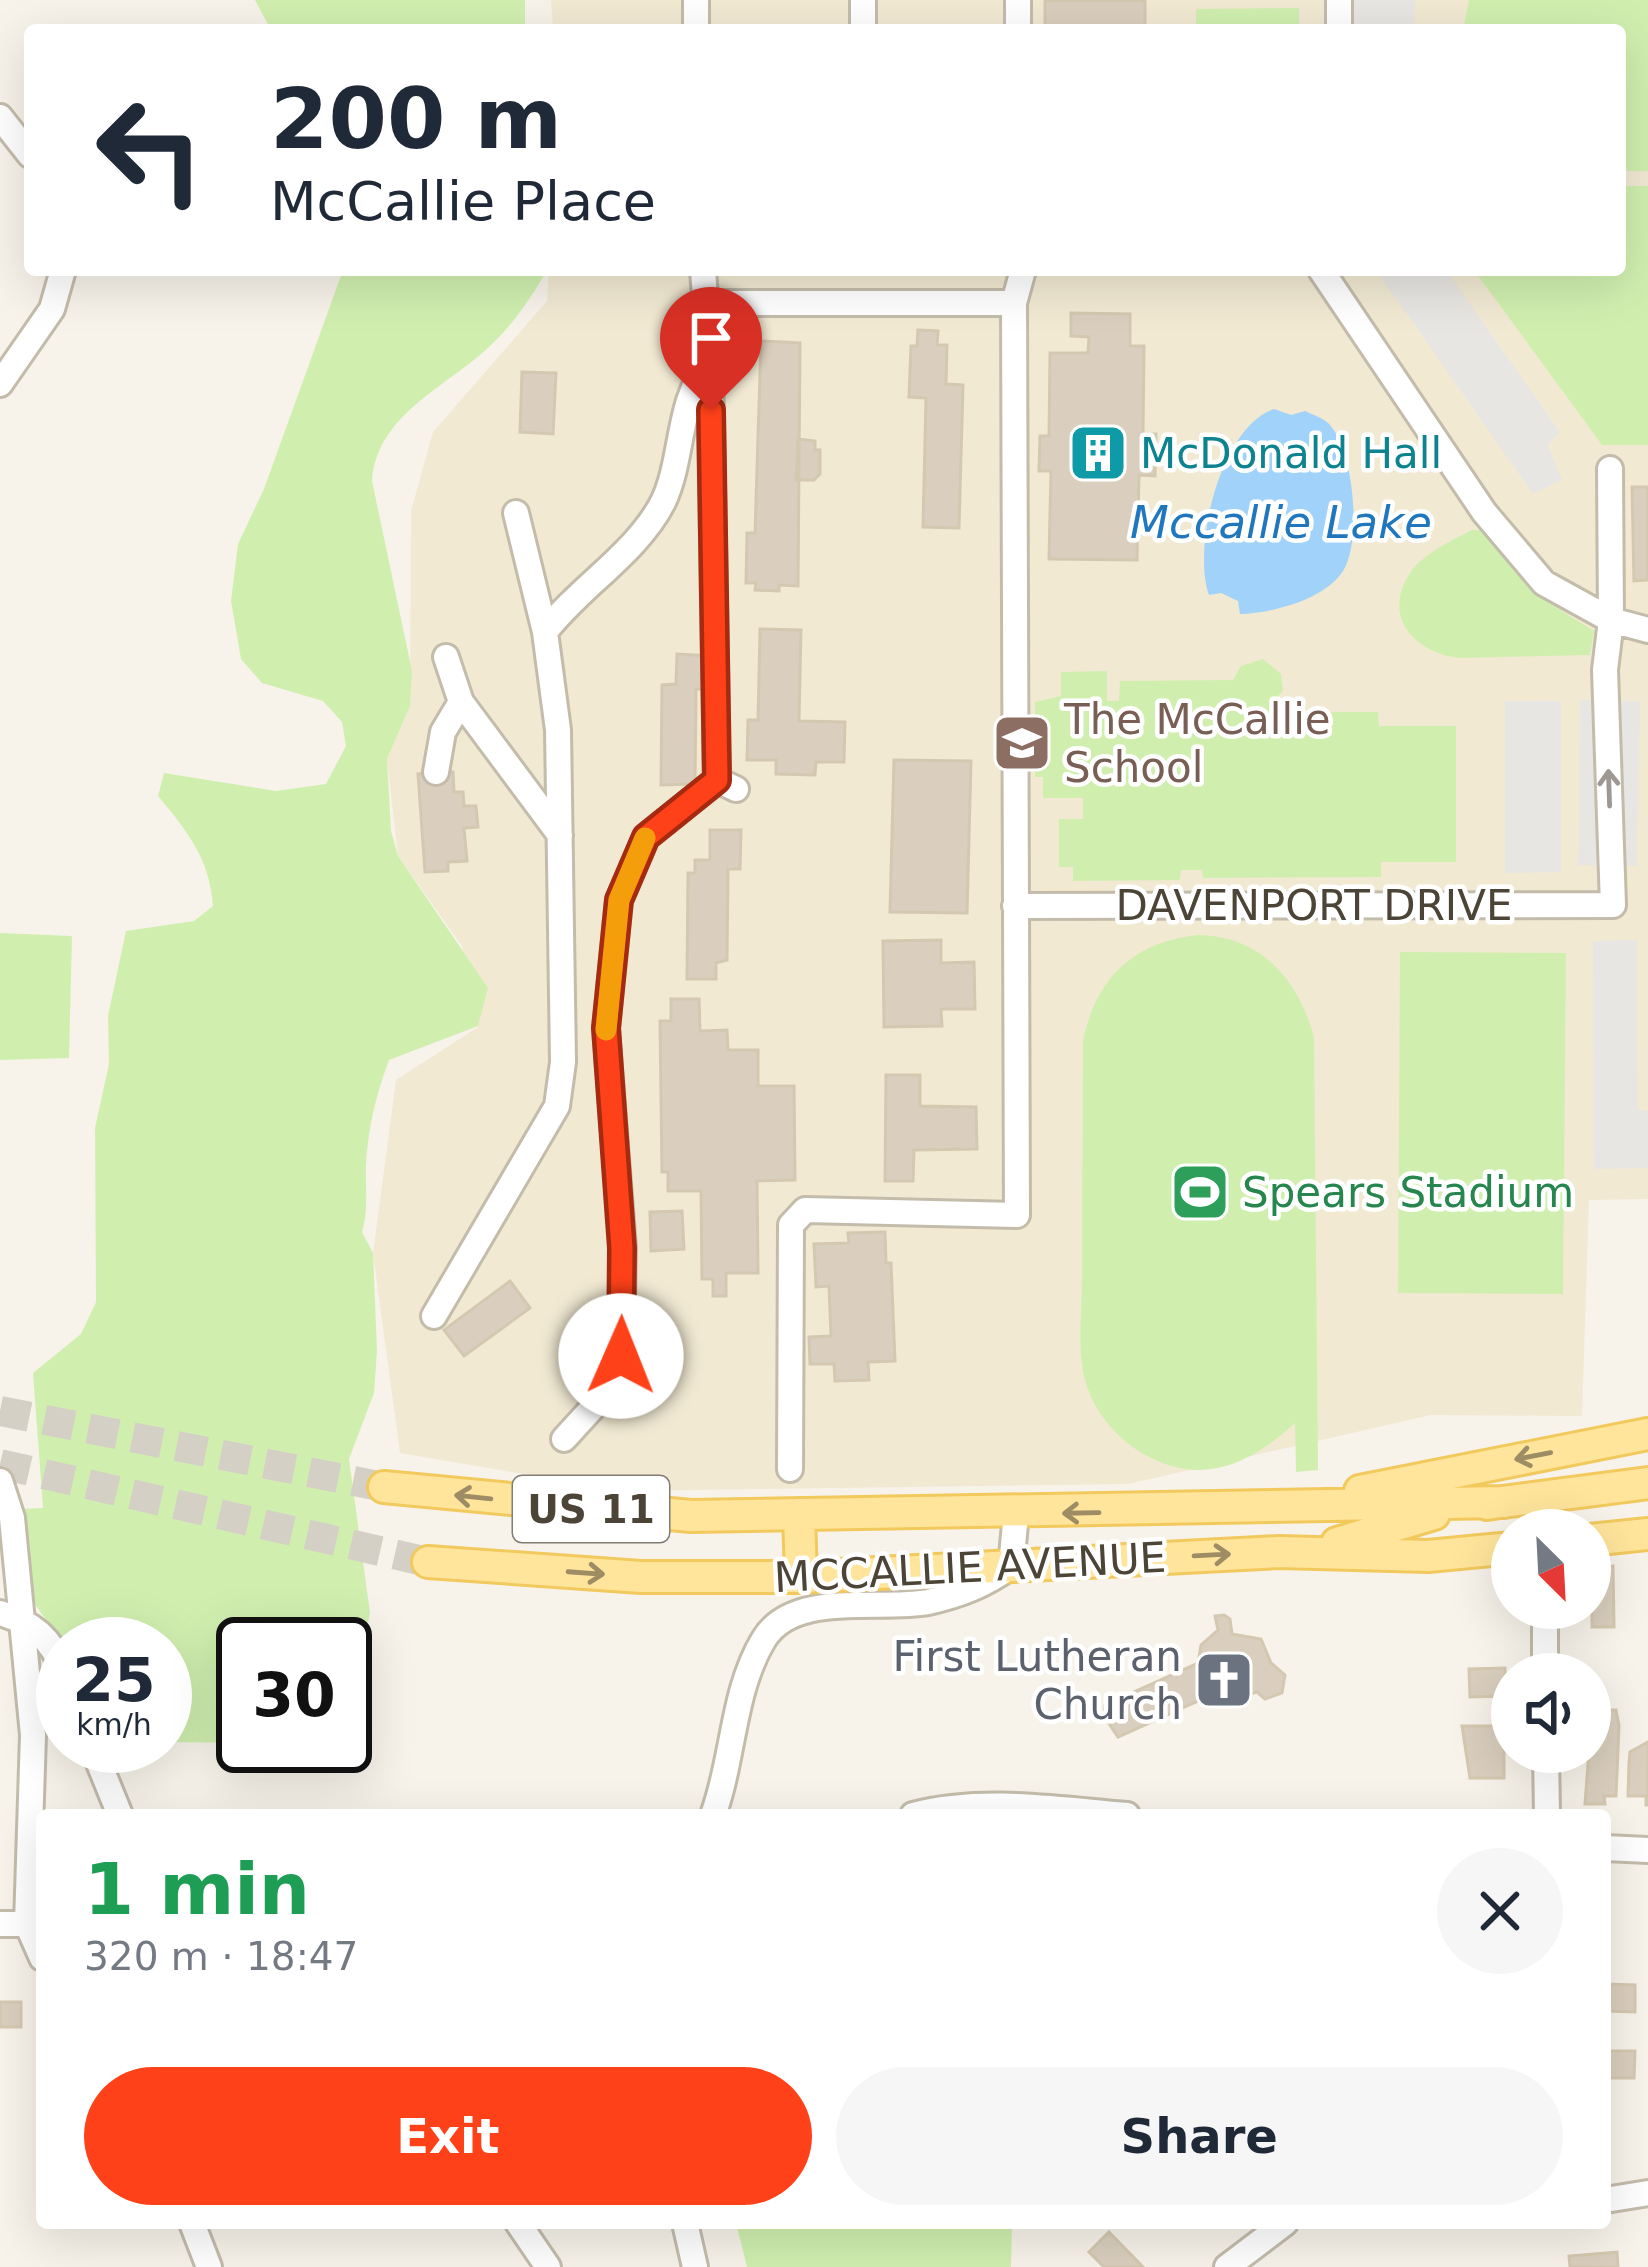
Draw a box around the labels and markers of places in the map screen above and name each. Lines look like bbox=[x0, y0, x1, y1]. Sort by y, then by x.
pin bbox=[660, 287, 762, 410]
building icon: McDonald Hall bbox=[1067, 422, 1129, 484]
place label: McDonald Hall bbox=[1140, 429, 1442, 478]
place label: The McCallie School bbox=[1063, 695, 1331, 792]
school or university icon: The McCallie School bbox=[991, 712, 1053, 774]
sports icon: Spears Stadium bbox=[1169, 1161, 1231, 1223]
place label: Spears Stadium bbox=[1242, 1168, 1574, 1217]
place label: First Lutheran Church bbox=[892, 1632, 1182, 1729]
church icon: First Lutheran Church bbox=[1193, 1649, 1255, 1711]

